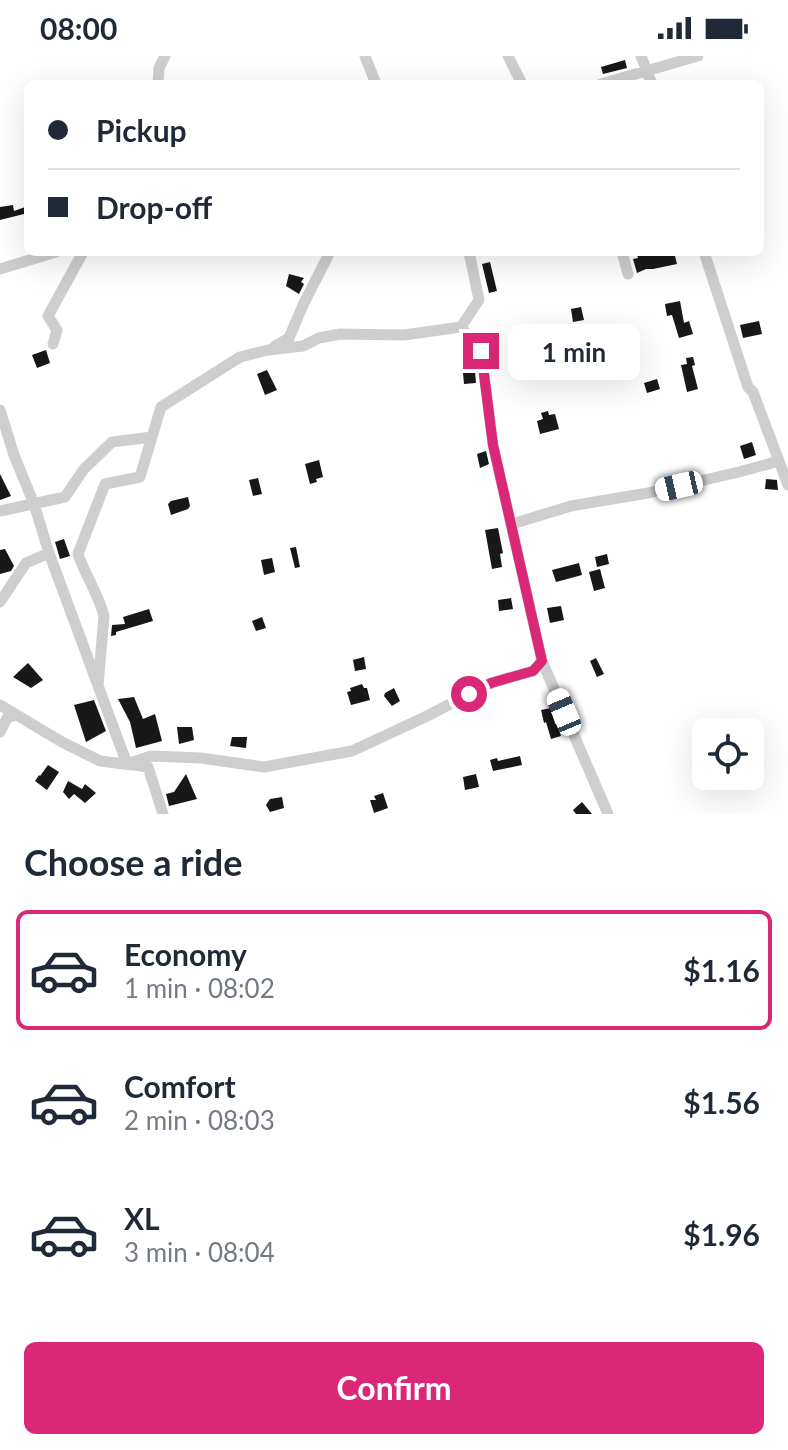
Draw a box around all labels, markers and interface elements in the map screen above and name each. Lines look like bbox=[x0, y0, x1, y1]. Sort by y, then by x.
text: 08:00 bbox=[40, 10, 117, 46]
text: Pickup bbox=[96, 112, 187, 148]
text: Drop-off bbox=[96, 189, 212, 225]
callout: 1 min bbox=[509, 323, 641, 379]
route end bbox=[463, 333, 499, 369]
text: 1 min bbox=[542, 336, 606, 368]
car bbox=[653, 469, 705, 503]
route start bbox=[451, 676, 487, 712]
car bbox=[544, 685, 584, 739]
map controls bbox=[692, 718, 764, 790]
button: locate bbox=[692, 718, 764, 790]
text: Choose a ride bbox=[24, 840, 243, 884]
icon: car bbox=[28, 934, 100, 1006]
text: Economy bbox=[124, 936, 247, 972]
text: $1.16 bbox=[683, 952, 760, 988]
text: 1 min · 08:02 bbox=[124, 972, 275, 1004]
icon: car bbox=[28, 1066, 100, 1138]
text: Comfort bbox=[124, 1068, 236, 1104]
text: $1.56 bbox=[683, 1084, 760, 1120]
text: 2 min · 08:03 bbox=[124, 1104, 275, 1136]
icon: car bbox=[28, 1198, 100, 1270]
text: XL bbox=[124, 1200, 160, 1236]
text: $1.96 bbox=[683, 1216, 760, 1252]
text: 3 min · 08:04 bbox=[124, 1236, 275, 1268]
button: Confirm bbox=[24, 1342, 764, 1434]

